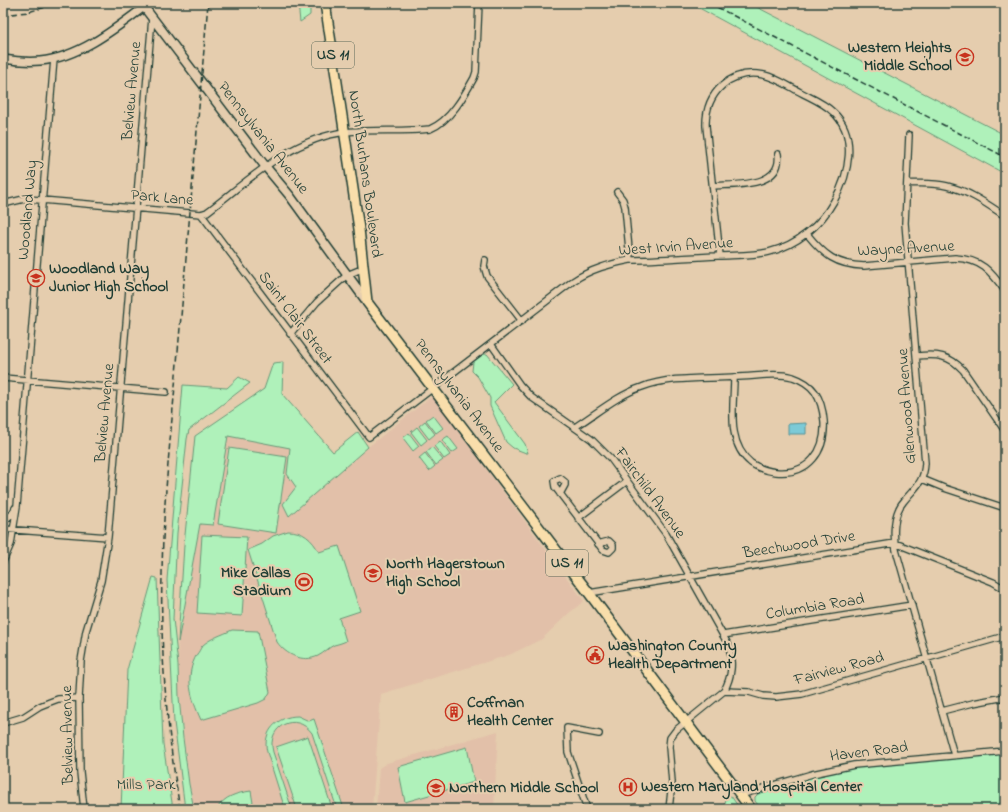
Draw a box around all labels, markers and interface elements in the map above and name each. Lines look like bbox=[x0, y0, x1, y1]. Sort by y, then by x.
place label: Western Heights Middle School bbox=[848, 36, 952, 78]
street label: Belview Avenue bbox=[116, 40, 148, 142]
road number: US 11 bbox=[312, 42, 354, 68]
school or university icon: Western Heights Middle School bbox=[955, 47, 975, 67]
street label: Pennsylvania Avenue bbox=[211, 77, 315, 200]
street label: North Burhans Boulevard bbox=[341, 89, 389, 259]
street label: Woodland Way bbox=[12, 159, 44, 261]
street label: Park Lane bbox=[130, 183, 195, 213]
street label: West Irvin Avenue bbox=[618, 231, 735, 263]
street label: Wayne Avenue bbox=[857, 234, 956, 264]
place label: Woodland Way Junior High School bbox=[49, 257, 168, 300]
street label: Saint Clair Street bbox=[252, 266, 338, 370]
school or university icon: Woodland Way Junior High School bbox=[26, 268, 46, 288]
street label: Pennsylvania Avenue bbox=[408, 334, 510, 459]
street label: Glenwood Avenue bbox=[891, 347, 923, 464]
street label: Belview Avenue bbox=[89, 362, 121, 464]
street label: Fairchild Avenue bbox=[608, 441, 692, 544]
street label: Beechwood Drive bbox=[740, 524, 858, 566]
road number: US 11 bbox=[546, 550, 588, 576]
place label: North Hagerstown High School bbox=[386, 552, 505, 595]
place label: Mike Callas Stadium bbox=[221, 561, 292, 603]
school or university icon: North Hagerstown High School bbox=[363, 563, 383, 583]
sports icon: Mike Callas Stadium bbox=[294, 572, 314, 592]
street label: Columbia Road bbox=[764, 587, 866, 627]
place label: Washington County Health Department bbox=[608, 634, 737, 676]
public building icon: Washington County Health Department bbox=[585, 645, 605, 665]
street label: Fairview Road bbox=[790, 645, 887, 693]
street label: Belview Avenue bbox=[55, 684, 81, 786]
place label: Coffman Health Center bbox=[467, 691, 554, 733]
building icon: Coffman Health Center bbox=[444, 702, 464, 722]
street label: Haven Road bbox=[829, 735, 909, 769]
park label: Mills Park bbox=[116, 773, 177, 797]
place label: Western Maryland Hospital Center bbox=[641, 775, 863, 800]
place label: Northern Middle School bbox=[449, 776, 599, 800]
hospital icon: Western Maryland Hospital Center bbox=[618, 777, 638, 797]
school or university icon: Northern Middle School bbox=[426, 778, 446, 798]

